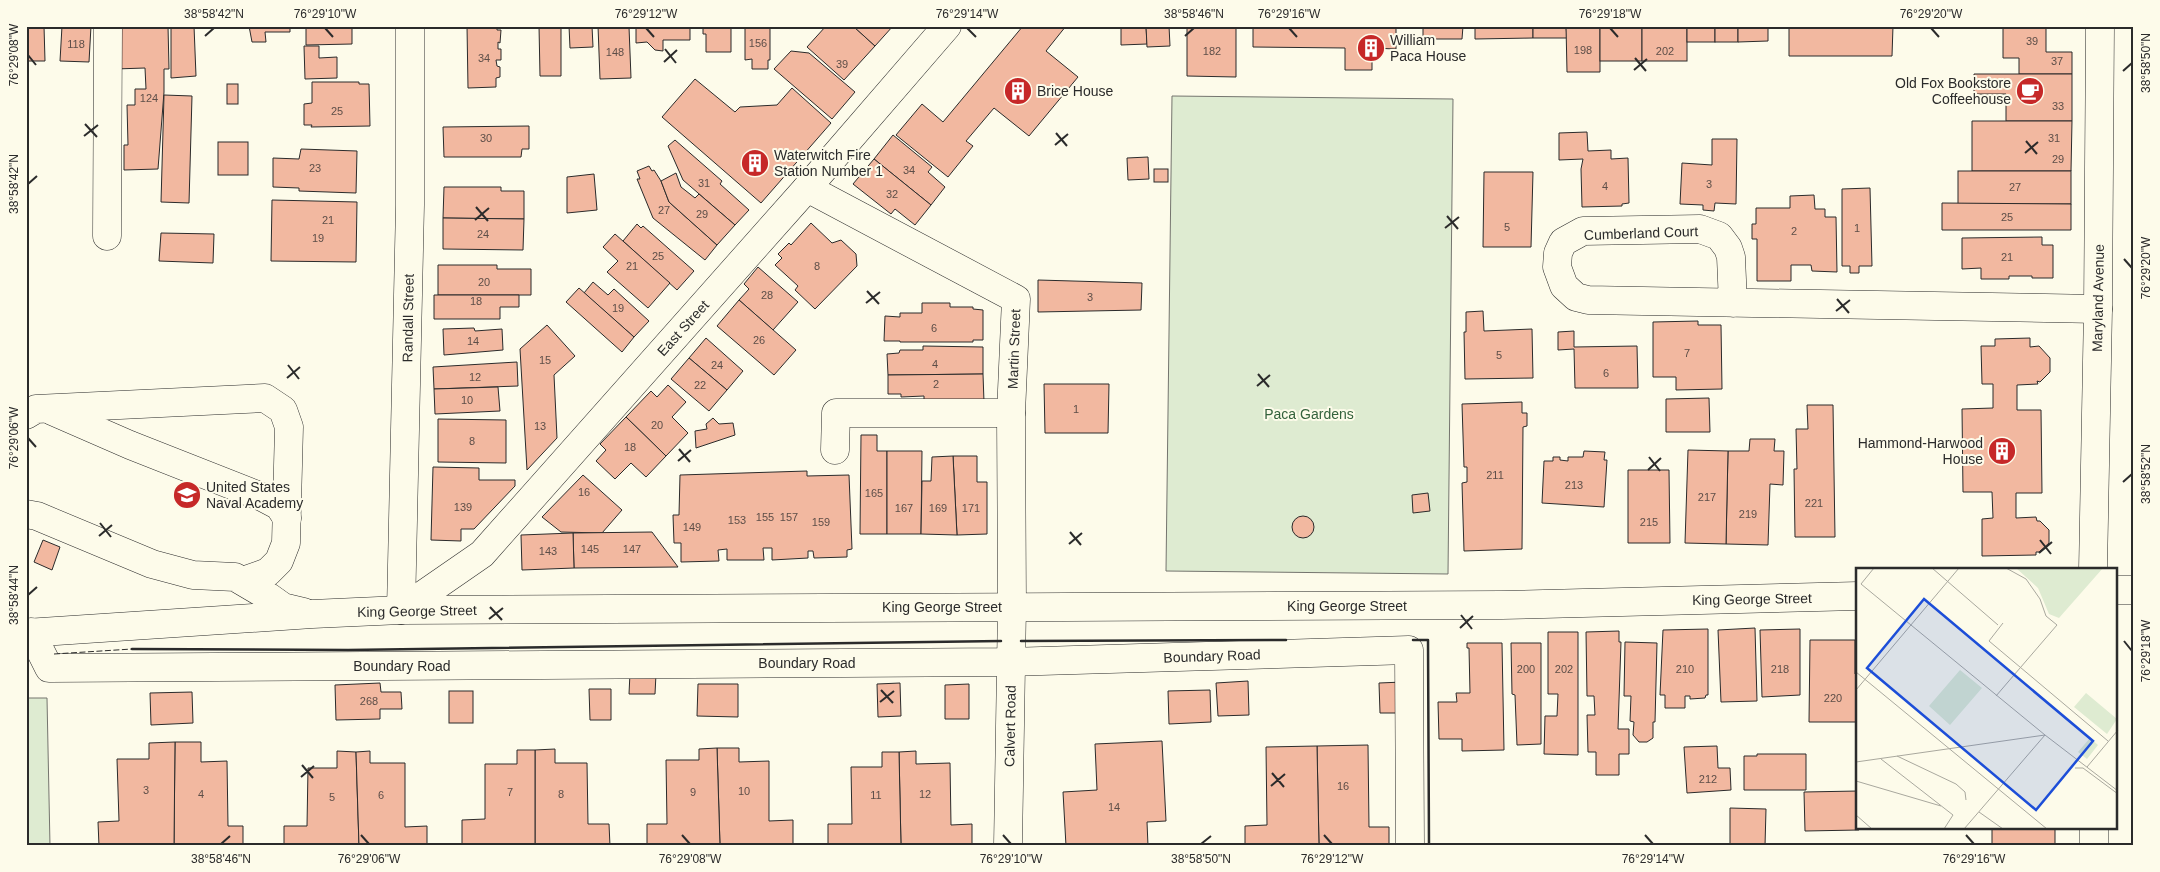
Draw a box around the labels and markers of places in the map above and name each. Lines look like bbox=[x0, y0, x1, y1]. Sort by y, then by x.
place label: William Paca House bbox=[1390, 32, 1466, 64]
building icon: William Paca House bbox=[1356, 33, 1386, 63]
place label: Old Fox Bookstore Coffeehouse bbox=[1895, 75, 2011, 107]
building icon: Brice House bbox=[1003, 76, 1033, 106]
cafe icon: Old Fox Bookstore Coffeehouse bbox=[2015, 76, 2045, 106]
place label: Brice House bbox=[1037, 83, 1113, 99]
place label: Waterwitch Fire Station Number 1 bbox=[774, 147, 883, 179]
building icon: Waterwitch Fire Station Number 1 bbox=[740, 148, 770, 178]
place label: Hammond-Harwood House bbox=[1858, 435, 1983, 467]
building icon: Hammond-Harwood House bbox=[1987, 436, 2017, 466]
place label: United States Naval Academy bbox=[206, 479, 303, 511]
school or university icon: United States Naval Academy bbox=[172, 480, 202, 510]

